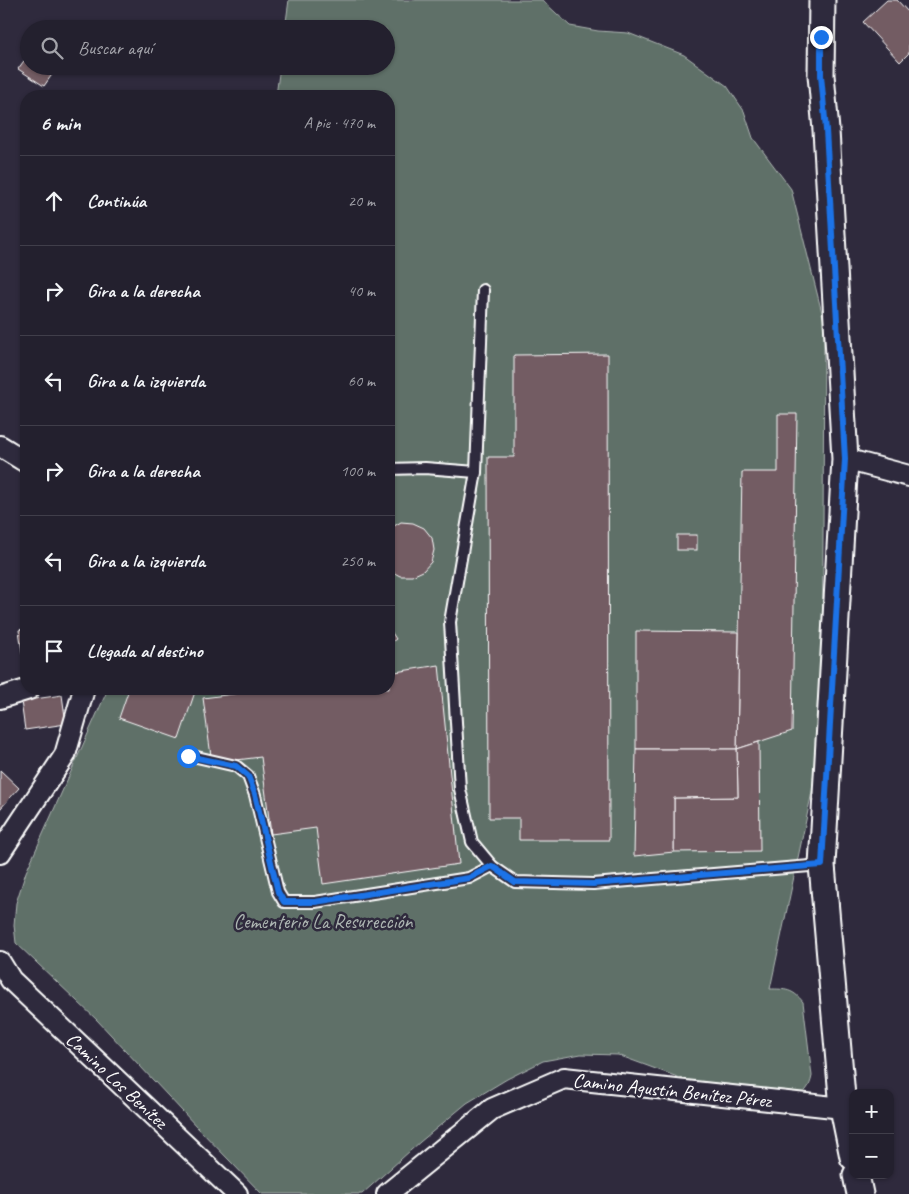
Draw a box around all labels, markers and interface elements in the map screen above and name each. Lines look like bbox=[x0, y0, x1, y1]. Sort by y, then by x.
search box bbox=[20, 20, 395, 75]
route end bbox=[810, 26, 833, 49]
icon: search bbox=[38, 34, 66, 62]
text: Buscar aquí bbox=[78, 36, 152, 60]
text: 6 min bbox=[40, 110, 81, 136]
text: A pie · 470 m bbox=[304, 113, 375, 133]
icon: ahead bbox=[40, 187, 68, 215]
text: Continúa bbox=[87, 189, 146, 213]
text: 20 m bbox=[348, 191, 375, 211]
icon: right bbox=[40, 277, 68, 305]
text: Gira a la derecha bbox=[87, 279, 200, 303]
text: 40 m bbox=[348, 281, 375, 301]
icon: left bbox=[40, 367, 68, 395]
text: Gira a la izquierda bbox=[87, 369, 205, 393]
text: 60 m bbox=[348, 371, 375, 391]
icon: right bbox=[40, 457, 68, 485]
text: Gira a la derecha bbox=[87, 459, 200, 483]
text: 100 m bbox=[341, 461, 375, 481]
icon: left bbox=[40, 547, 68, 575]
text: Gira a la izquierda bbox=[87, 549, 205, 573]
text: 250 m bbox=[341, 551, 375, 571]
icon: arrive bbox=[40, 637, 68, 665]
text: Llegada al destino bbox=[87, 639, 203, 663]
route start bbox=[177, 745, 200, 768]
park label: Cementerio La Resurección bbox=[234, 909, 413, 934]
street label: Camino Los Benítez bbox=[61, 1027, 174, 1135]
street label: Camino Agustín Benítez Pérez bbox=[572, 1068, 774, 1114]
map controls bbox=[849, 1089, 894, 1179]
button: + bbox=[849, 1089, 894, 1134]
button: − bbox=[849, 1134, 894, 1179]

